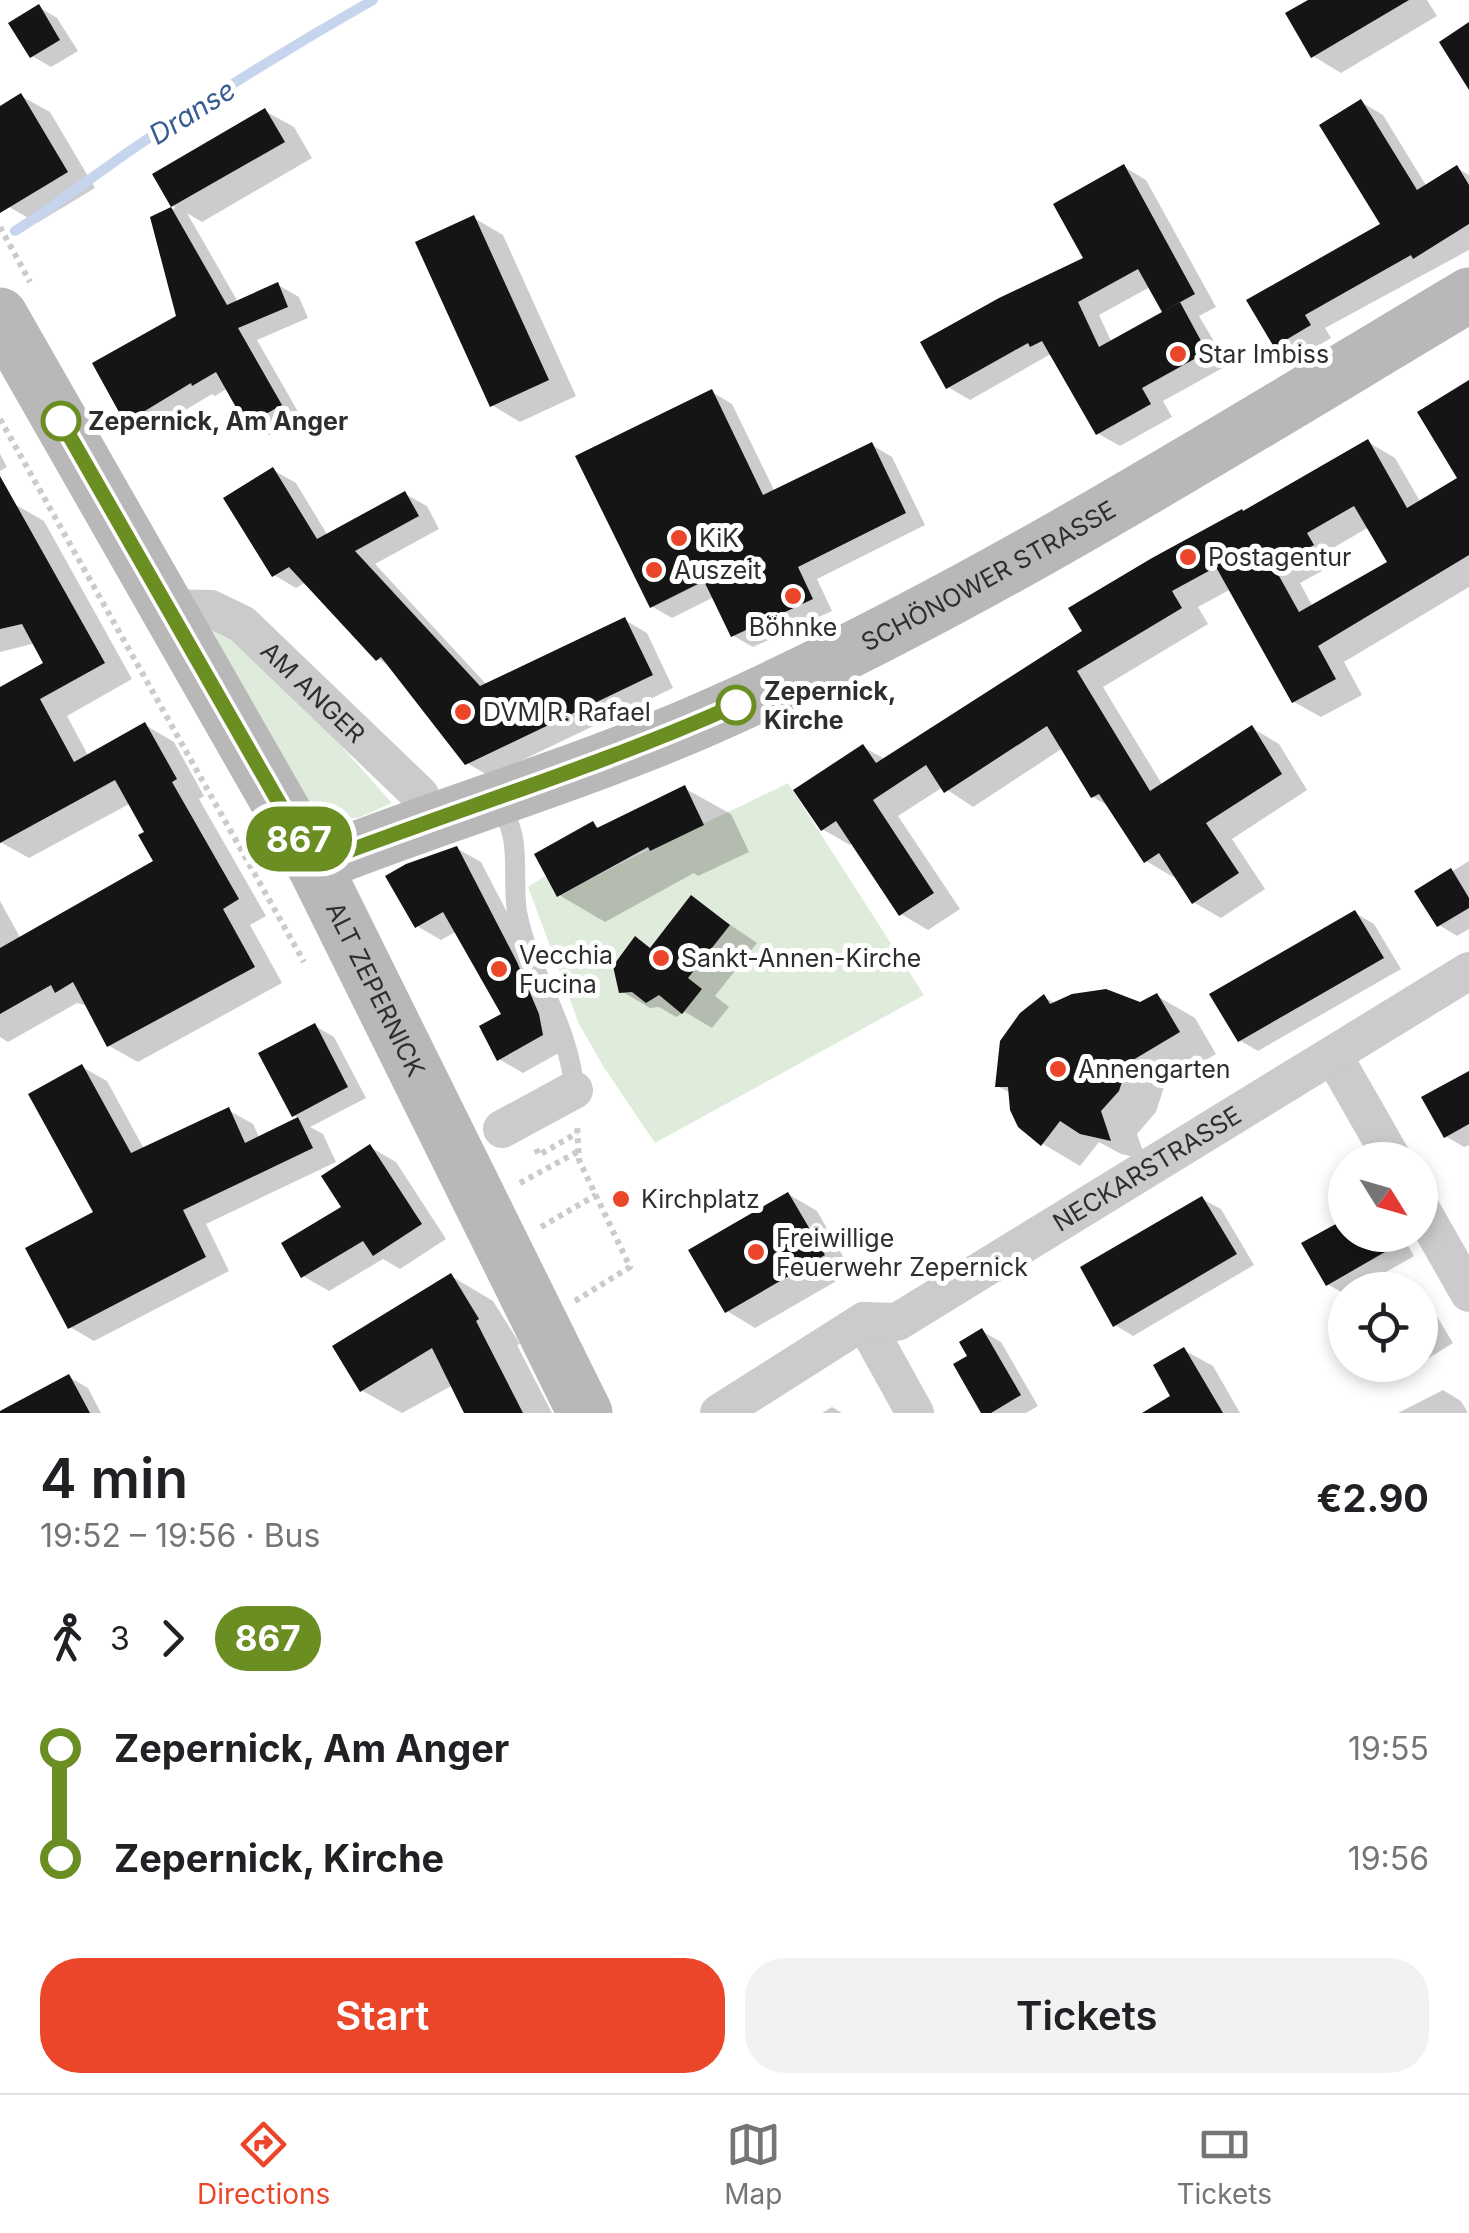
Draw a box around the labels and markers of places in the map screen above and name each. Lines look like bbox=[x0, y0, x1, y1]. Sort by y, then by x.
place label: Star Imbiss bbox=[1198, 339, 1329, 369]
marker: Star Imbiss bbox=[1167, 343, 1189, 365]
marker: Zepernick, Am Anger bbox=[42, 402, 80, 440]
place label: Zepernick, Am Anger bbox=[88, 406, 348, 436]
place label: KiK bbox=[699, 523, 739, 553]
marker: KiK bbox=[668, 527, 690, 549]
place label: Postagentur bbox=[1208, 542, 1351, 572]
marker: Postagentur bbox=[1177, 546, 1199, 568]
place label: Auszeit bbox=[674, 555, 761, 585]
marker: Auszeit bbox=[643, 559, 665, 581]
marker: Böhnke bbox=[782, 585, 804, 607]
place label: Böhnke bbox=[749, 612, 837, 642]
place label: Zepernick, Kirche bbox=[764, 676, 896, 735]
marker: Zepernick, Kirche bbox=[717, 686, 755, 724]
place label: DVM R. Rafael bbox=[483, 697, 651, 727]
marker: DVM R. Rafael bbox=[452, 701, 474, 723]
place label: Vecchia Fucina bbox=[519, 940, 613, 999]
place label: Sankt-Annen-Kirche bbox=[681, 943, 921, 973]
marker: Sankt-Annen-Kirche bbox=[650, 947, 672, 969]
marker: Vecchia Fucina bbox=[488, 958, 510, 980]
place label: Annengarten bbox=[1078, 1054, 1231, 1084]
marker: Annengarten bbox=[1047, 1058, 1069, 1080]
place label: Kirchplatz bbox=[641, 1184, 760, 1214]
marker: Kirchplatz bbox=[610, 1188, 632, 1210]
place label: Freiwillige Feuerwehr Zepernick bbox=[776, 1223, 1028, 1282]
marker: Freiwillige Feuerwehr Zepernick bbox=[745, 1241, 767, 1263]

